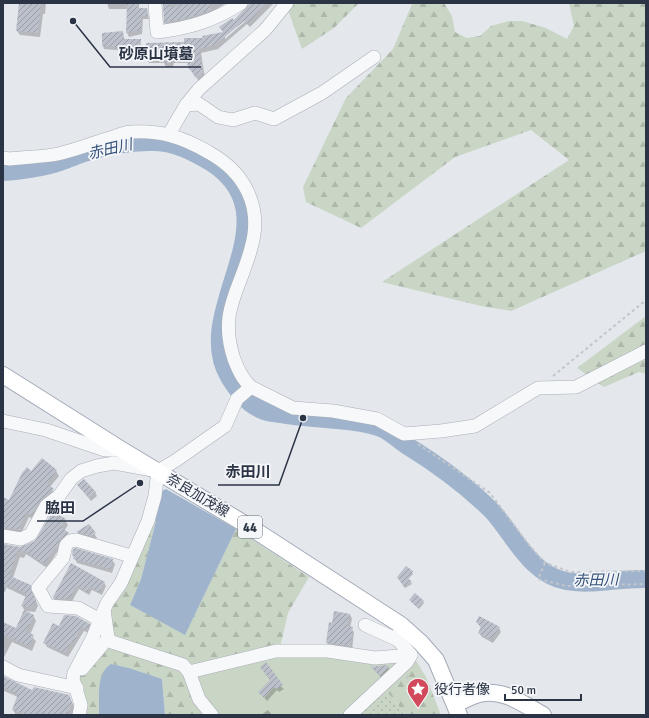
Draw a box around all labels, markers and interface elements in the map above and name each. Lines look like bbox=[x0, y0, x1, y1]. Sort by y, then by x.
callout: 砂原山墳墓 bbox=[110, 40, 201, 67]
text: 砂原山墳墓 bbox=[118, 45, 194, 63]
water label: 赤田川 bbox=[86, 135, 136, 163]
callout: 赤田川 bbox=[218, 458, 279, 485]
text: 赤田川 bbox=[225, 463, 271, 481]
street label: 奈良加茂線 bbox=[163, 470, 232, 521]
callout: 脇田 bbox=[37, 494, 83, 521]
text: 脇田 bbox=[45, 499, 75, 517]
road number: 44 bbox=[238, 516, 262, 538]
water label: 赤田川 bbox=[573, 571, 621, 589]
place icon: 役行者像 bbox=[405, 676, 431, 709]
scale bar bbox=[505, 676, 581, 702]
place label: 役行者像 bbox=[434, 681, 490, 698]
text: 50 m bbox=[511, 683, 536, 698]

